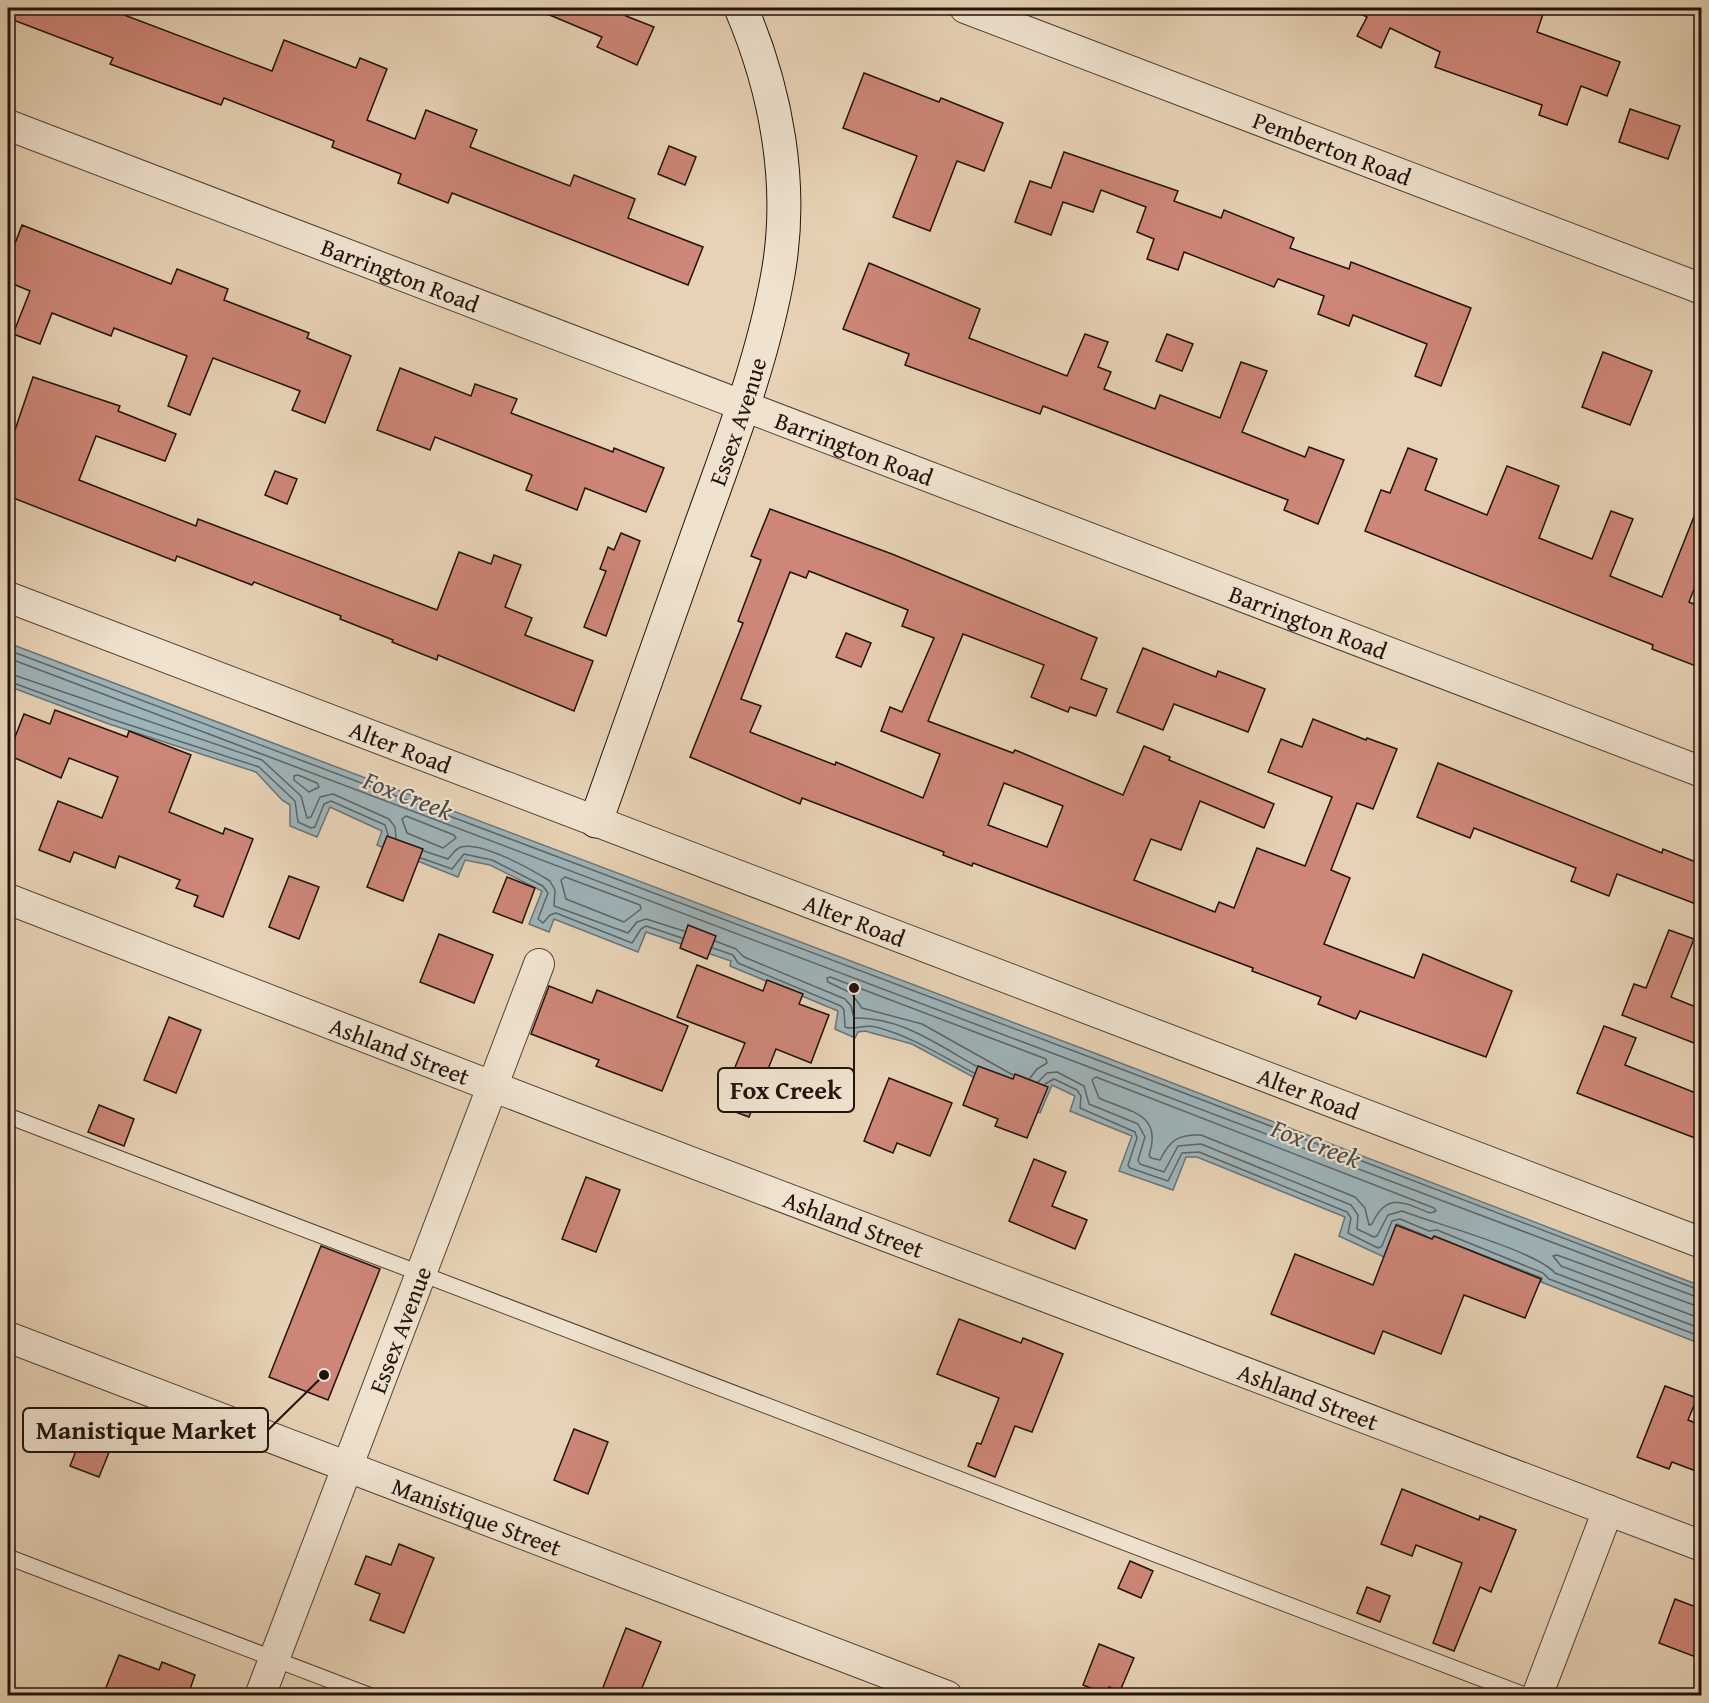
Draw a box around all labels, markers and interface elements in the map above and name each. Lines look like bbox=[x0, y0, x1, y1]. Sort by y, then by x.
street label: Pemberton Road bbox=[1248, 102, 1417, 194]
street label: Barrington Road bbox=[316, 229, 485, 321]
street label: Essex Avenue bbox=[699, 353, 775, 490]
street label: Barrington Road bbox=[770, 402, 939, 494]
street label: Barrington Road bbox=[1224, 576, 1393, 668]
street label: Alter Road bbox=[344, 711, 457, 782]
water label: Fox Creek bbox=[357, 760, 459, 830]
street label: Alter Road bbox=[799, 885, 911, 955]
street label: Ashland Street bbox=[324, 1007, 476, 1094]
street label: Alter Road bbox=[1253, 1058, 1365, 1128]
callout: Fox Creek bbox=[718, 1068, 854, 1112]
text: Fox Creek bbox=[730, 1070, 842, 1109]
water label: Fox Creek bbox=[1265, 1108, 1367, 1178]
street label: Ashland Street bbox=[778, 1181, 930, 1267]
street label: Essex Avenue bbox=[360, 1261, 440, 1398]
street label: Ashland Street bbox=[1233, 1354, 1384, 1439]
callout: Manistique Market bbox=[23, 1408, 268, 1452]
text: Manistique Market bbox=[36, 1410, 256, 1449]
street label: Manistique Street bbox=[387, 1468, 567, 1565]

